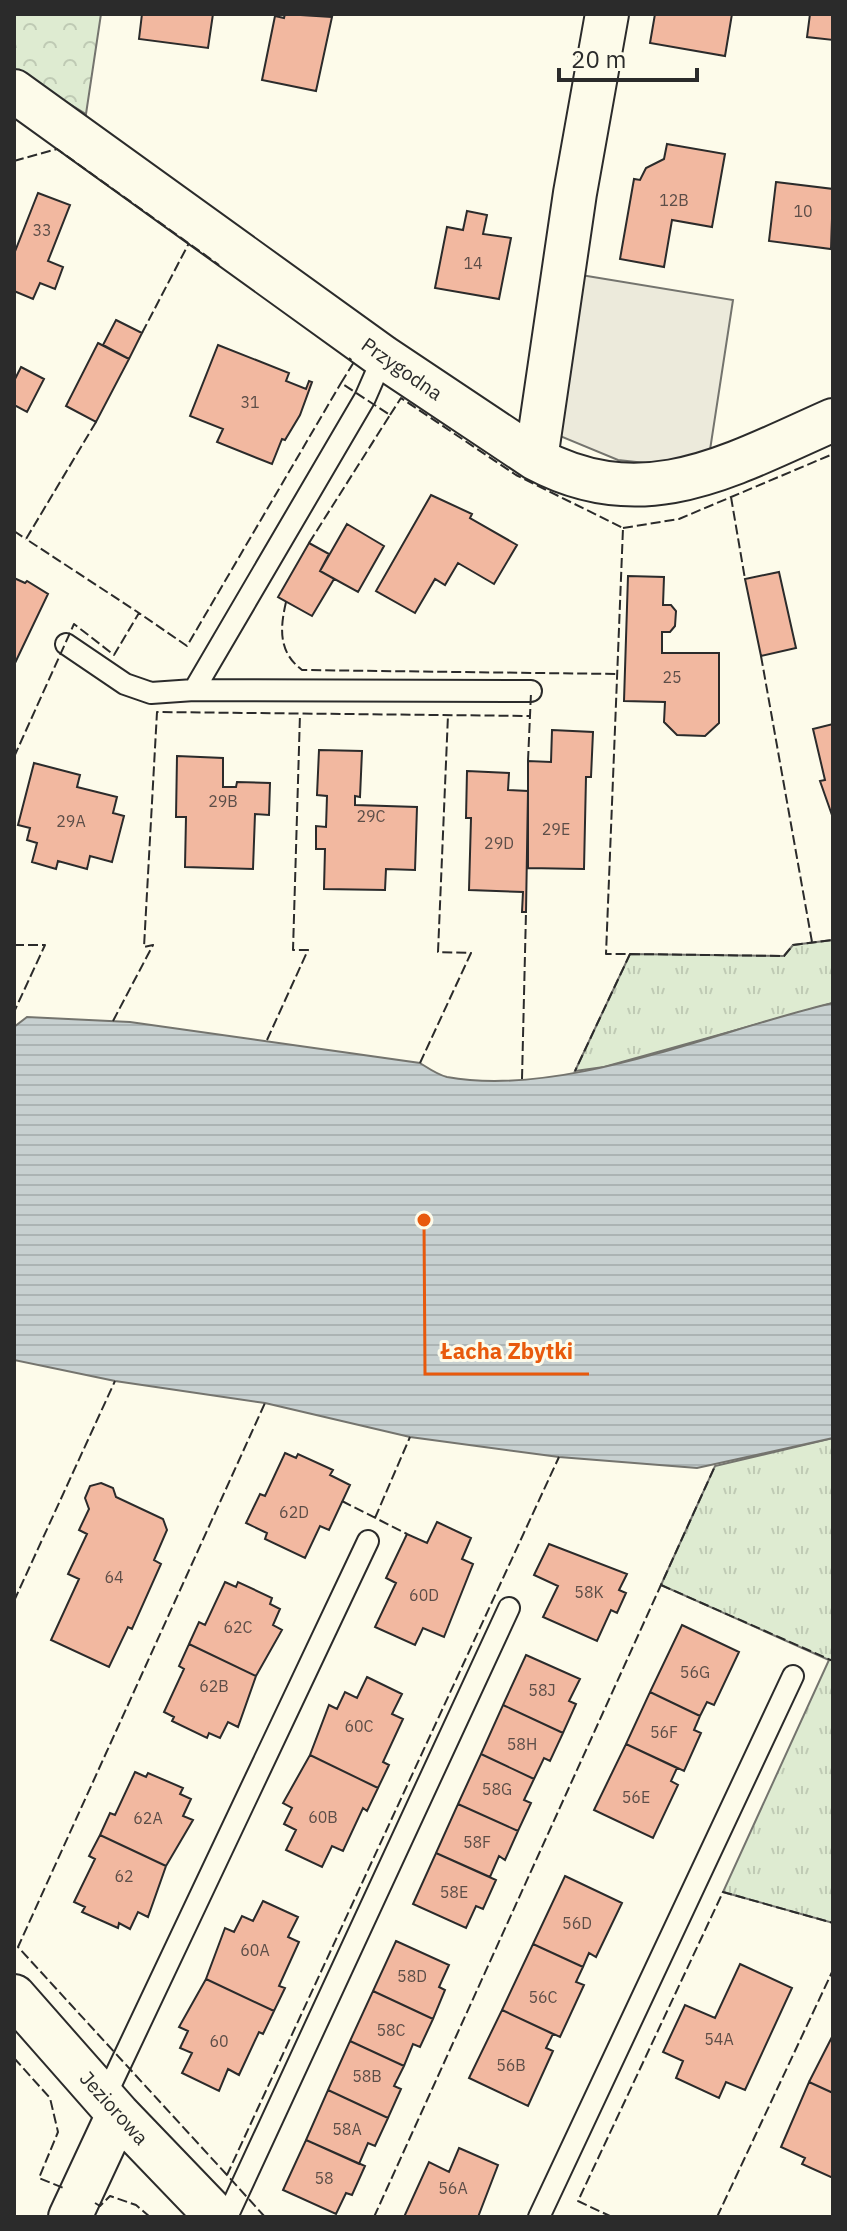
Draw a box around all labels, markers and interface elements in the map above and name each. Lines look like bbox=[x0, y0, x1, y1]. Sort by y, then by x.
scale bar bbox=[559, 32, 697, 82]
text: 20 m bbox=[571, 43, 626, 75]
house number: 12B bbox=[659, 190, 689, 210]
house number: 10 bbox=[793, 201, 813, 221]
house number: 33 bbox=[32, 220, 52, 240]
house number: 14 bbox=[463, 253, 483, 273]
street label: Przygodna bbox=[356, 331, 448, 407]
house number: 31 bbox=[240, 392, 260, 412]
house number: 25 bbox=[662, 667, 682, 687]
house number: 29B bbox=[208, 791, 238, 811]
house number: 29C bbox=[356, 806, 386, 826]
house number: 29A bbox=[56, 811, 86, 831]
house number: 29E bbox=[542, 819, 570, 839]
house number: 29D bbox=[484, 833, 514, 853]
callout: Łacha Zbytki bbox=[425, 1328, 589, 1374]
text: Łacha Zbytki bbox=[440, 1336, 573, 1365]
house number: 62D bbox=[279, 1502, 309, 1522]
house number: 64 bbox=[104, 1567, 124, 1587]
house number: 58K bbox=[574, 1582, 604, 1602]
house number: 60D bbox=[409, 1585, 439, 1605]
house number: 62C bbox=[223, 1617, 253, 1637]
house number: 56G bbox=[680, 1662, 710, 1682]
house number: 62B bbox=[199, 1676, 229, 1696]
house number: 58J bbox=[528, 1680, 556, 1700]
house number: 60C bbox=[344, 1716, 374, 1736]
house number: 56F bbox=[650, 1722, 678, 1742]
house number: 58H bbox=[507, 1734, 537, 1754]
house number: 58G bbox=[482, 1779, 512, 1799]
house number: 56E bbox=[622, 1787, 650, 1807]
house number: 60B bbox=[308, 1807, 338, 1827]
house number: 62A bbox=[133, 1808, 163, 1828]
house number: 58F bbox=[463, 1832, 491, 1852]
house number: 62 bbox=[114, 1866, 134, 1886]
house number: 58E bbox=[440, 1882, 468, 1902]
house number: 56D bbox=[562, 1913, 592, 1933]
house number: 60A bbox=[240, 1940, 270, 1960]
house number: 58D bbox=[397, 1966, 427, 1986]
house number: 56C bbox=[528, 1987, 558, 2007]
house number: 58C bbox=[376, 2020, 406, 2040]
house number: 54A bbox=[704, 2029, 734, 2049]
house number: 60 bbox=[209, 2031, 229, 2051]
house number: 56B bbox=[496, 2055, 526, 2075]
street label: Jeziorowa bbox=[74, 2065, 155, 2151]
house number: 58B bbox=[352, 2066, 382, 2086]
house number: 58A bbox=[332, 2119, 362, 2139]
house number: 58 bbox=[314, 2168, 334, 2188]
house number: 56A bbox=[438, 2178, 468, 2198]

